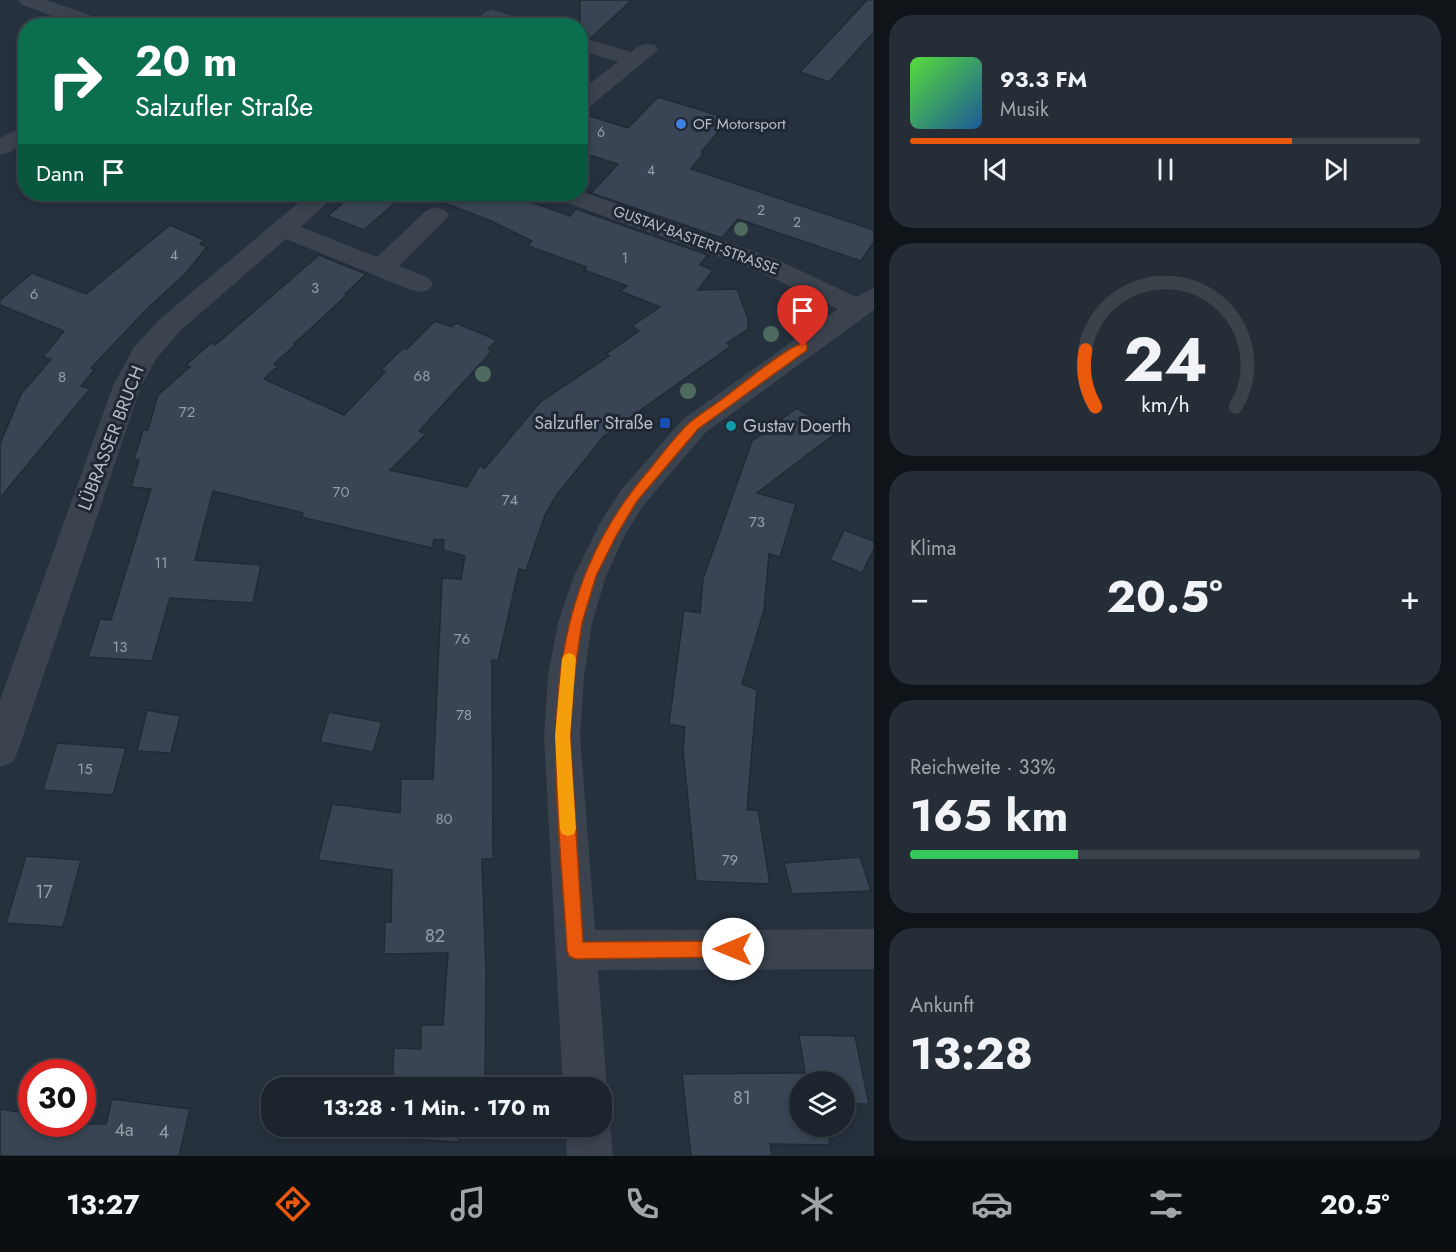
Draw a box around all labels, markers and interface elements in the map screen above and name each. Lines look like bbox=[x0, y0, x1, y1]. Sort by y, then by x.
text: 20 m bbox=[135, 31, 237, 92]
icon: right bbox=[36, 42, 114, 120]
text: 93.3 FM bbox=[1000, 63, 1087, 95]
text: Salzufler Straße bbox=[135, 87, 313, 126]
text: Musik bbox=[1000, 95, 1049, 124]
place label: OF Motorsport bbox=[693, 113, 786, 135]
marker: OF Motorsport bbox=[674, 117, 688, 131]
house number: 6 bbox=[597, 122, 605, 142]
icon: previous bbox=[979, 153, 1012, 186]
icon: pause bbox=[1149, 153, 1182, 186]
icon: next bbox=[1319, 153, 1352, 186]
icon: arrive bbox=[97, 156, 130, 189]
text: Dann bbox=[36, 157, 85, 189]
house number: 4 bbox=[647, 160, 655, 180]
street label: GUSTAV-BASTERT-STRASSE bbox=[610, 200, 782, 280]
house number: 2 bbox=[757, 200, 765, 220]
house number: 2 bbox=[793, 212, 801, 232]
house number: 4 bbox=[170, 245, 178, 265]
house number: 1 bbox=[622, 248, 628, 268]
house number: 3 bbox=[311, 277, 319, 299]
house number: 6 bbox=[30, 283, 38, 305]
pin bbox=[777, 285, 828, 347]
icon: arrive bbox=[786, 294, 819, 327]
text: 24 bbox=[1123, 314, 1207, 404]
street label: LÜBRASSER BRUCH bbox=[71, 362, 151, 514]
house number: 68 bbox=[414, 365, 430, 387]
house number: 8 bbox=[58, 366, 66, 388]
text: km/h bbox=[1141, 389, 1189, 420]
house number: 72 bbox=[179, 401, 195, 423]
place label: Salzufler Straße bbox=[534, 410, 653, 436]
place label: Gustav Doerth bbox=[743, 413, 851, 439]
marker: Salzufler Straße bbox=[658, 416, 672, 430]
marker: Gustav Doerth bbox=[724, 419, 738, 433]
house number: 70 bbox=[333, 481, 349, 503]
house number: 74 bbox=[502, 489, 519, 511]
house number: 73 bbox=[749, 511, 765, 533]
text: Klima bbox=[910, 534, 956, 563]
house number: 11 bbox=[154, 552, 168, 574]
text: 20.5° bbox=[1106, 564, 1223, 629]
text: − bbox=[910, 574, 929, 621]
text: + bbox=[1400, 574, 1420, 621]
house number: 76 bbox=[454, 628, 470, 650]
house number: 13 bbox=[113, 636, 127, 658]
house number: 78 bbox=[456, 704, 472, 726]
text: Reichweite · 33% bbox=[910, 753, 1055, 782]
house number: 15 bbox=[77, 758, 93, 780]
text: 165 km bbox=[910, 783, 1068, 848]
house number: 80 bbox=[435, 808, 453, 830]
house number: 79 bbox=[722, 849, 738, 871]
house number: 17 bbox=[35, 879, 53, 905]
position arrow bbox=[701, 917, 765, 981]
house number: 82 bbox=[425, 923, 445, 949]
text: Ankunft bbox=[910, 991, 974, 1020]
text: 13:28 bbox=[910, 1021, 1033, 1086]
speed limit sign: 30 bbox=[18, 1059, 96, 1137]
map controls bbox=[789, 1071, 855, 1137]
button: layers bbox=[789, 1071, 855, 1137]
house number: 81 bbox=[733, 1085, 751, 1111]
text: 13:28 · 1 Min. · 170 m bbox=[323, 1091, 550, 1123]
house number: 4a bbox=[114, 1117, 134, 1143]
house number: 4 bbox=[159, 1119, 169, 1145]
icon: directions bbox=[272, 1183, 314, 1225]
icon: music bbox=[447, 1183, 489, 1225]
icon: phone bbox=[621, 1183, 663, 1225]
icon: climate bbox=[796, 1183, 838, 1225]
icon: car bbox=[971, 1183, 1013, 1225]
icon: filters bbox=[1145, 1183, 1187, 1225]
text: 13:27 bbox=[66, 1185, 140, 1224]
text: 20.5° bbox=[1320, 1185, 1390, 1224]

